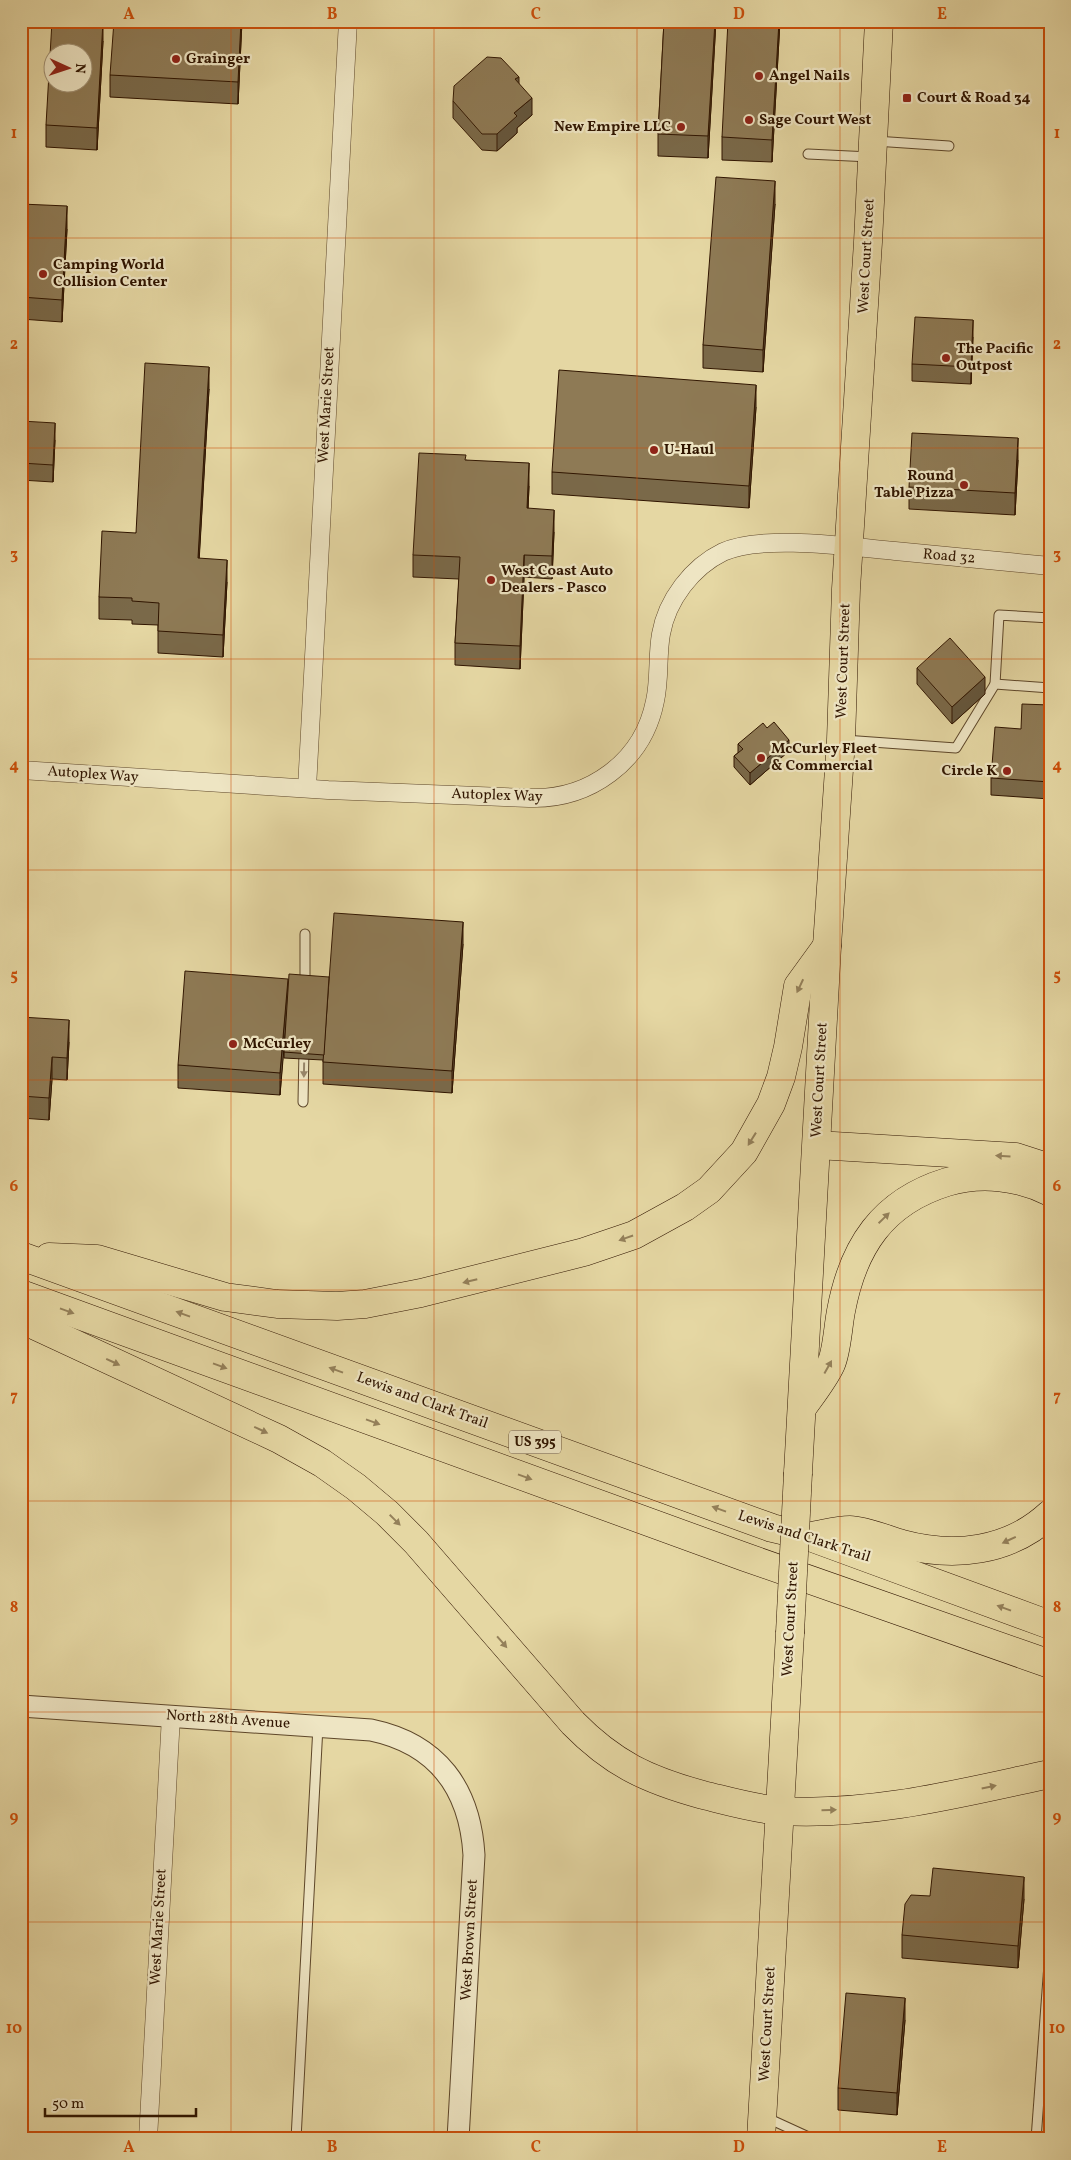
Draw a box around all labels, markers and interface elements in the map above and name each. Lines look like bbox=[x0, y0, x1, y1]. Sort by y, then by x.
text: A bbox=[123, 4, 135, 26]
text: B bbox=[327, 4, 338, 26]
text: C bbox=[531, 4, 541, 26]
text: D bbox=[733, 4, 745, 26]
text: E bbox=[937, 4, 947, 26]
north arrow bbox=[42, 42, 92, 92]
place label: Grainger bbox=[186, 49, 250, 70]
marker: Grainger bbox=[170, 53, 182, 65]
text: N bbox=[70, 63, 89, 74]
place label: Angel Nails bbox=[769, 66, 850, 87]
marker: Angel Nails bbox=[753, 70, 765, 82]
place label: Court & Road 34 bbox=[917, 88, 1031, 109]
marker: Court & Road 34 bbox=[901, 92, 913, 104]
place label: Sage Court West bbox=[759, 110, 871, 131]
marker: Sage Court West bbox=[743, 114, 755, 126]
place label: New Empire LLC bbox=[554, 117, 671, 138]
marker: New Empire LLC bbox=[675, 121, 687, 133]
text: 1 bbox=[11, 123, 17, 145]
text: 1 bbox=[1054, 123, 1060, 145]
street label: West Court Street bbox=[853, 198, 881, 314]
place label: Camping World Collision Center bbox=[53, 255, 167, 293]
marker: Camping World Collision Center bbox=[37, 268, 49, 280]
text: 2 bbox=[10, 334, 18, 356]
text: 2 bbox=[1053, 334, 1061, 356]
place label: The Pacific Outpost bbox=[956, 339, 1033, 377]
street label: West Marie Street bbox=[313, 346, 341, 464]
marker: The Pacific Outpost bbox=[940, 352, 952, 364]
place label: U-Haul bbox=[664, 440, 714, 461]
marker: U-Haul bbox=[648, 444, 660, 456]
place label: Round Table Pizza bbox=[874, 466, 954, 504]
marker: Round Table Pizza bbox=[958, 479, 970, 491]
text: 3 bbox=[10, 544, 18, 566]
street label: Road 32 bbox=[922, 544, 976, 570]
text: 3 bbox=[1053, 544, 1061, 566]
place label: West Coast Auto Dealers - Pasco bbox=[501, 561, 614, 599]
marker: West Coast Auto Dealers - Pasco bbox=[485, 574, 497, 586]
street label: West Court Street bbox=[831, 603, 857, 719]
place label: McCurley Fleet & Commercial bbox=[771, 739, 877, 777]
marker: McCurley Fleet & Commercial bbox=[755, 752, 767, 764]
text: 4 bbox=[9, 755, 19, 777]
text: 4 bbox=[1052, 755, 1062, 777]
street label: Autoplex Way bbox=[47, 761, 139, 789]
place label: Circle K bbox=[941, 761, 997, 782]
marker: Circle K bbox=[1001, 765, 1013, 777]
street label: Autoplex Way bbox=[451, 784, 543, 808]
text: 5 bbox=[10, 965, 18, 987]
text: 5 bbox=[1053, 965, 1061, 987]
one-way arrow bbox=[796, 979, 804, 993]
street label: West Court Street bbox=[806, 1022, 834, 1138]
place label: McCurley bbox=[243, 1034, 312, 1055]
marker: McCurley bbox=[227, 1038, 239, 1050]
one-way arrow bbox=[300, 1062, 308, 1078]
one-way arrow bbox=[747, 1133, 757, 1146]
one-way arrow bbox=[994, 1152, 1010, 1160]
text: 6 bbox=[10, 1176, 19, 1198]
text: 6 bbox=[1053, 1176, 1062, 1198]
one-way arrow bbox=[878, 1212, 890, 1224]
one-way arrow bbox=[619, 1234, 634, 1242]
one-way arrow bbox=[462, 1277, 477, 1285]
one-way arrow bbox=[60, 1307, 75, 1315]
one-way arrow bbox=[175, 1310, 190, 1318]
one-way arrow bbox=[106, 1358, 120, 1366]
one-way arrow bbox=[824, 1360, 832, 1374]
one-way arrow bbox=[213, 1362, 228, 1370]
one-way arrow bbox=[328, 1366, 343, 1373]
street label: Lewis and Clark Trail bbox=[353, 1367, 491, 1435]
text: 7 bbox=[10, 1386, 18, 1408]
text: 7 bbox=[1053, 1386, 1061, 1408]
one-way arrow bbox=[365, 1419, 380, 1426]
one-way arrow bbox=[253, 1426, 268, 1434]
road number: US 395 bbox=[509, 1430, 561, 1454]
one-way arrow bbox=[518, 1474, 533, 1482]
one-way arrow bbox=[711, 1505, 726, 1512]
street label: Lewis and Clark Trail bbox=[735, 1506, 873, 1568]
one-way arrow bbox=[388, 1514, 400, 1526]
one-way arrow bbox=[1002, 1537, 1016, 1545]
street label: West Court Street bbox=[777, 1561, 805, 1677]
text: 8 bbox=[10, 1597, 18, 1619]
text: 8 bbox=[1053, 1597, 1061, 1619]
one-way arrow bbox=[996, 1604, 1011, 1612]
one-way arrow bbox=[497, 1635, 508, 1648]
street label: North 28th Avenue bbox=[165, 1705, 291, 1735]
one-way arrow bbox=[981, 1783, 997, 1791]
one-way arrow bbox=[821, 1806, 837, 1814]
text: 9 bbox=[10, 1807, 19, 1829]
text: 9 bbox=[1053, 1807, 1062, 1829]
street label: West Marie Street bbox=[145, 1868, 173, 1986]
street label: West Brown Street bbox=[456, 1879, 484, 2001]
street label: West Court Street bbox=[754, 1966, 782, 2082]
text: 10 bbox=[6, 2018, 22, 2040]
text: 10 bbox=[1049, 2018, 1065, 2040]
scale bar bbox=[45, 2085, 196, 2117]
text: 50 m bbox=[52, 2094, 84, 2115]
text: A bbox=[123, 2137, 135, 2159]
text: B bbox=[327, 2137, 338, 2159]
text: C bbox=[531, 2137, 541, 2159]
text: D bbox=[733, 2137, 745, 2159]
text: E bbox=[937, 2137, 947, 2159]

